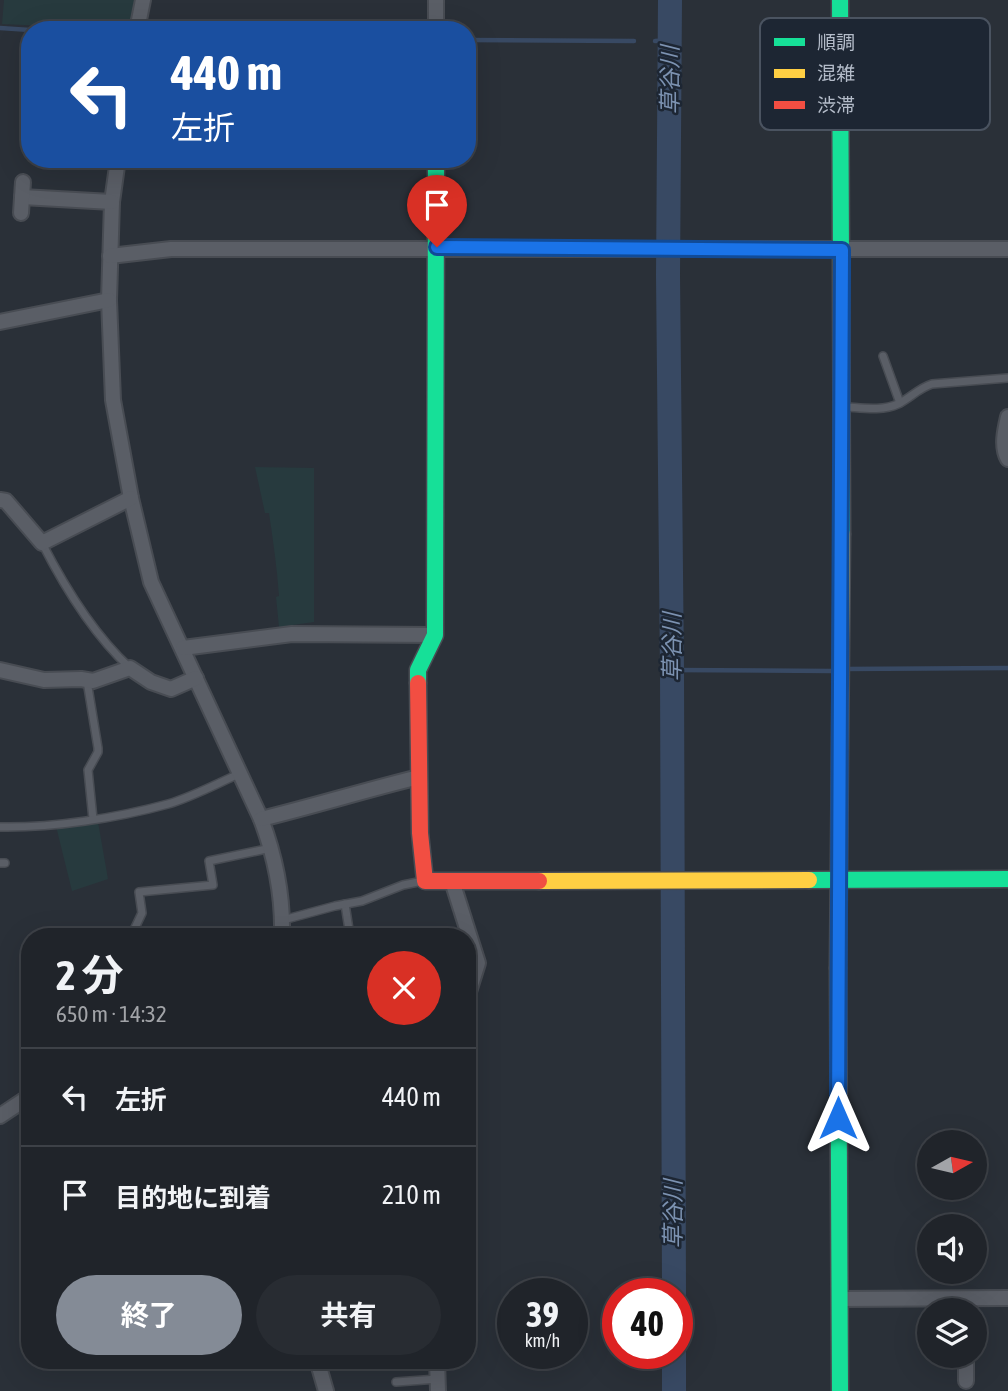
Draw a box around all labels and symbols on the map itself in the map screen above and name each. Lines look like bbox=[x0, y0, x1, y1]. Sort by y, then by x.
legend bbox=[760, 18, 990, 130]
text: 順調 bbox=[817, 31, 855, 53]
water label: 草谷川 bbox=[657, 43, 683, 115]
text: 混雑 bbox=[817, 62, 855, 84]
text: 渋滞 bbox=[817, 94, 855, 116]
pin bbox=[407, 175, 467, 247]
water label: 草谷川 bbox=[659, 610, 685, 682]
position arrow bbox=[801, 1081, 875, 1155]
north arrow bbox=[917, 1130, 987, 1200]
water label: 草谷川 bbox=[660, 1177, 686, 1249]
speed limit sign: 40 bbox=[602, 1278, 693, 1369]

